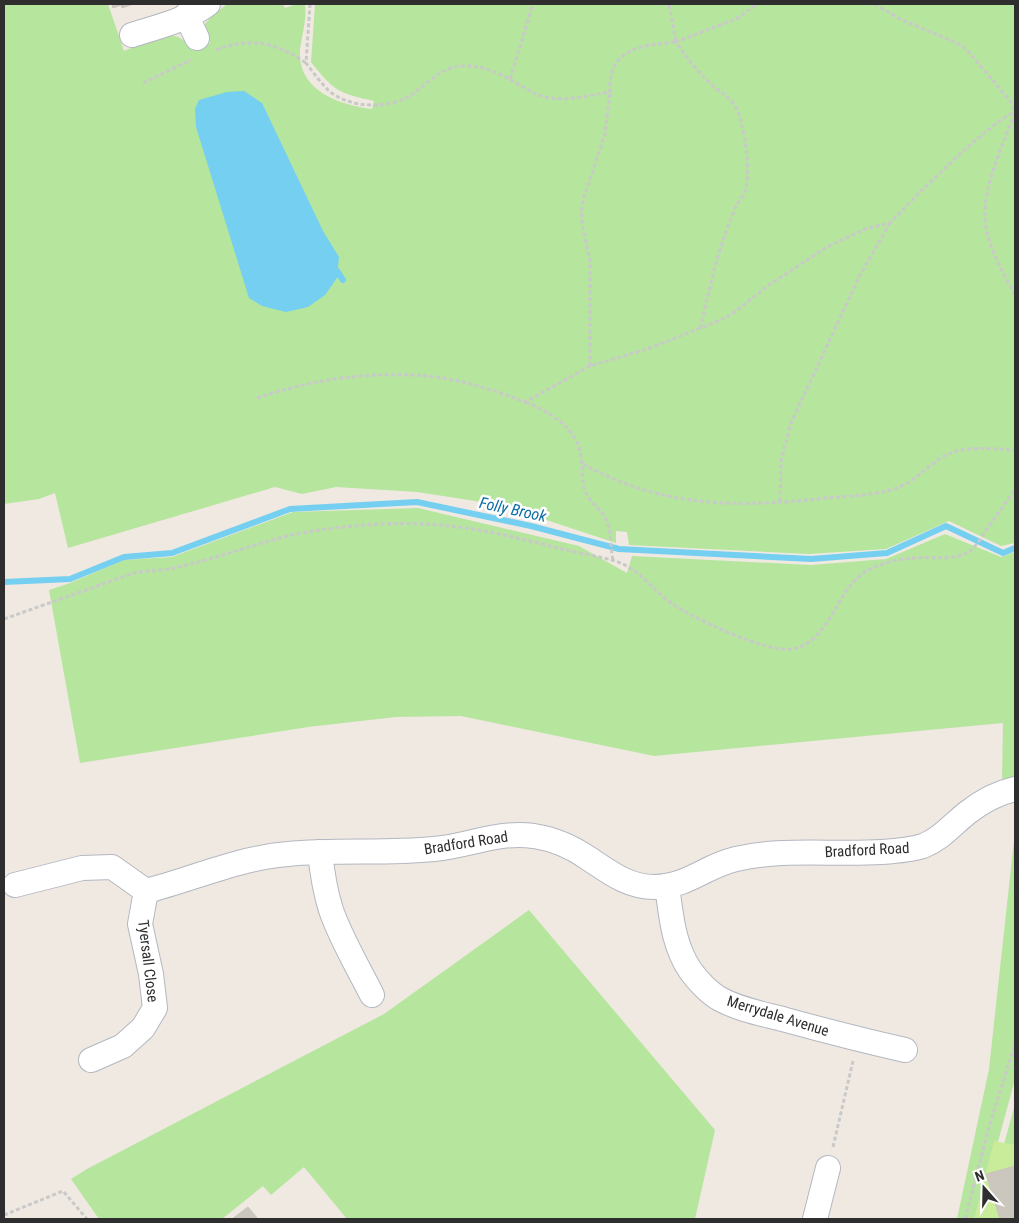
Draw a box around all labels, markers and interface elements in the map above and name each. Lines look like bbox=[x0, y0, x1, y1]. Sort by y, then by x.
water label: Folly Brook bbox=[478, 493, 549, 526]
street label: Bradford Road bbox=[423, 827, 509, 859]
street label: Bradford Road bbox=[824, 839, 910, 861]
street label: Tyersall Close bbox=[134, 919, 162, 1003]
street label: Merrydale Avenue bbox=[725, 992, 831, 1040]
north arrow bbox=[959, 1163, 1009, 1213]
text: N bbox=[973, 1167, 986, 1185]

